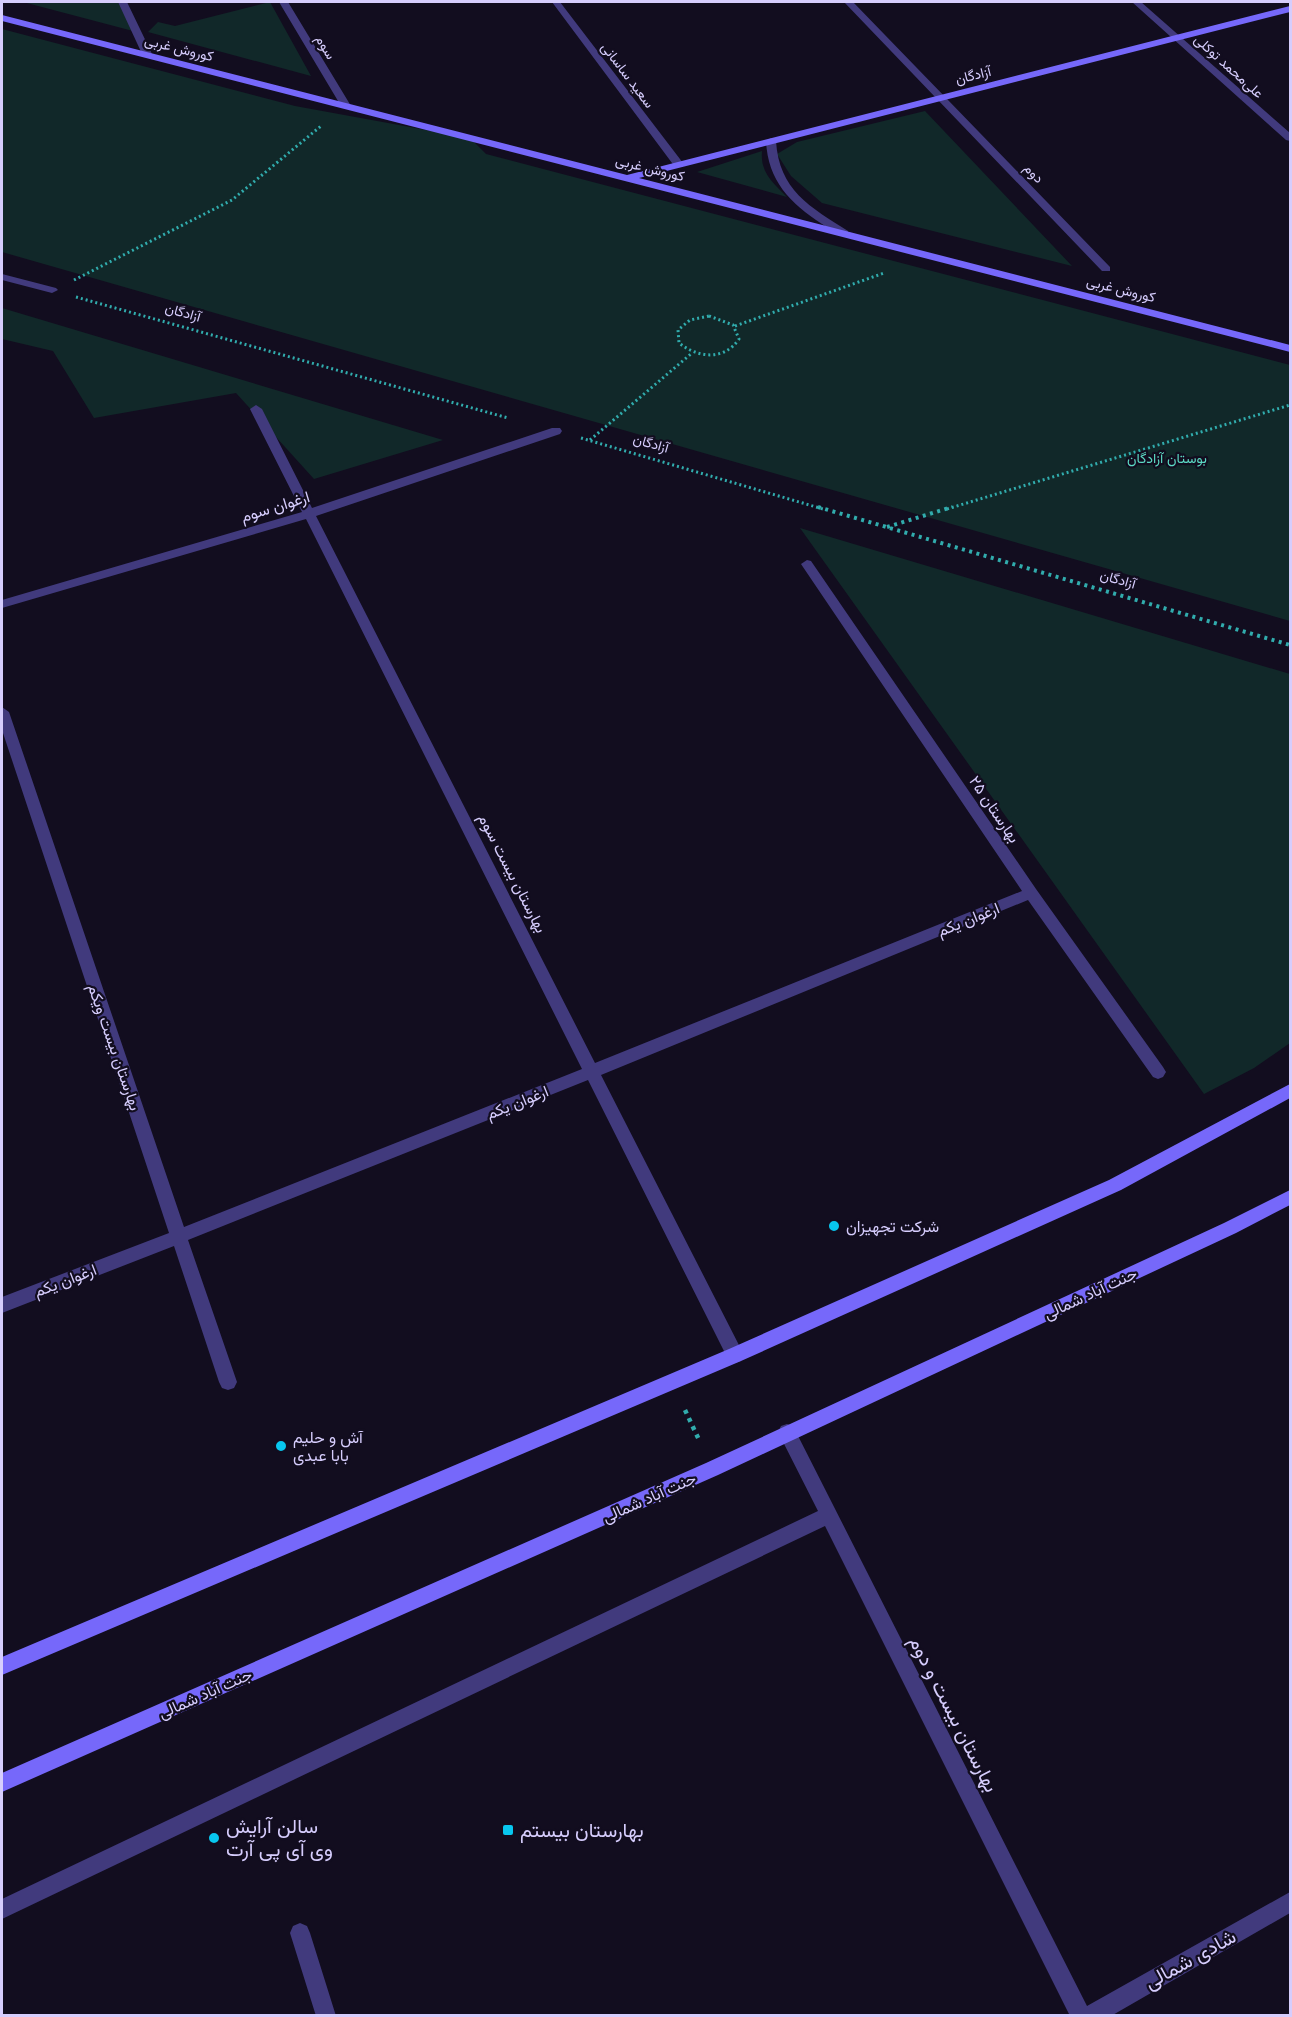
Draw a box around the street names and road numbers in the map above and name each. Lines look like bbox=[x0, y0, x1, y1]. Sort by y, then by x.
street label: علی‌محمد توکلی bbox=[1191, 30, 1267, 102]
street label: کوروش غربی bbox=[143, 31, 215, 65]
street label: سوم bbox=[312, 31, 340, 63]
street label: سعید ساسانی bbox=[597, 39, 659, 111]
street label: آزادگان bbox=[953, 61, 994, 88]
street label: کوروش غربی bbox=[614, 151, 686, 185]
street label: دوم bbox=[1020, 159, 1048, 187]
street label: کوروش غربی bbox=[1085, 272, 1157, 306]
street label: آزادگان bbox=[163, 298, 205, 326]
street label: آزادگان bbox=[631, 429, 673, 457]
street label: ارغوان سوم bbox=[238, 486, 312, 527]
street label: آزادگان bbox=[1098, 565, 1140, 593]
street label: بهارستان ۲۵ bbox=[964, 772, 1025, 847]
street label: بهارستان بیست سوم bbox=[473, 810, 552, 937]
street label: ارغوان یکم bbox=[934, 897, 1002, 941]
street label: بهارستان بیست ویکم bbox=[83, 981, 146, 1113]
street label: ارغوان یکم bbox=[483, 1080, 551, 1124]
street label: ارغوان یکم bbox=[31, 1259, 99, 1302]
street label: جنت آباد شمالی bbox=[1040, 1263, 1140, 1324]
street label: جنت آباد شمالی bbox=[599, 1467, 700, 1528]
street label: بهارستان بیست و دوم bbox=[903, 1631, 1005, 1797]
street label: جنت آباد شمالی bbox=[155, 1663, 256, 1724]
street label: شادی شمالی bbox=[1139, 1923, 1240, 1994]

